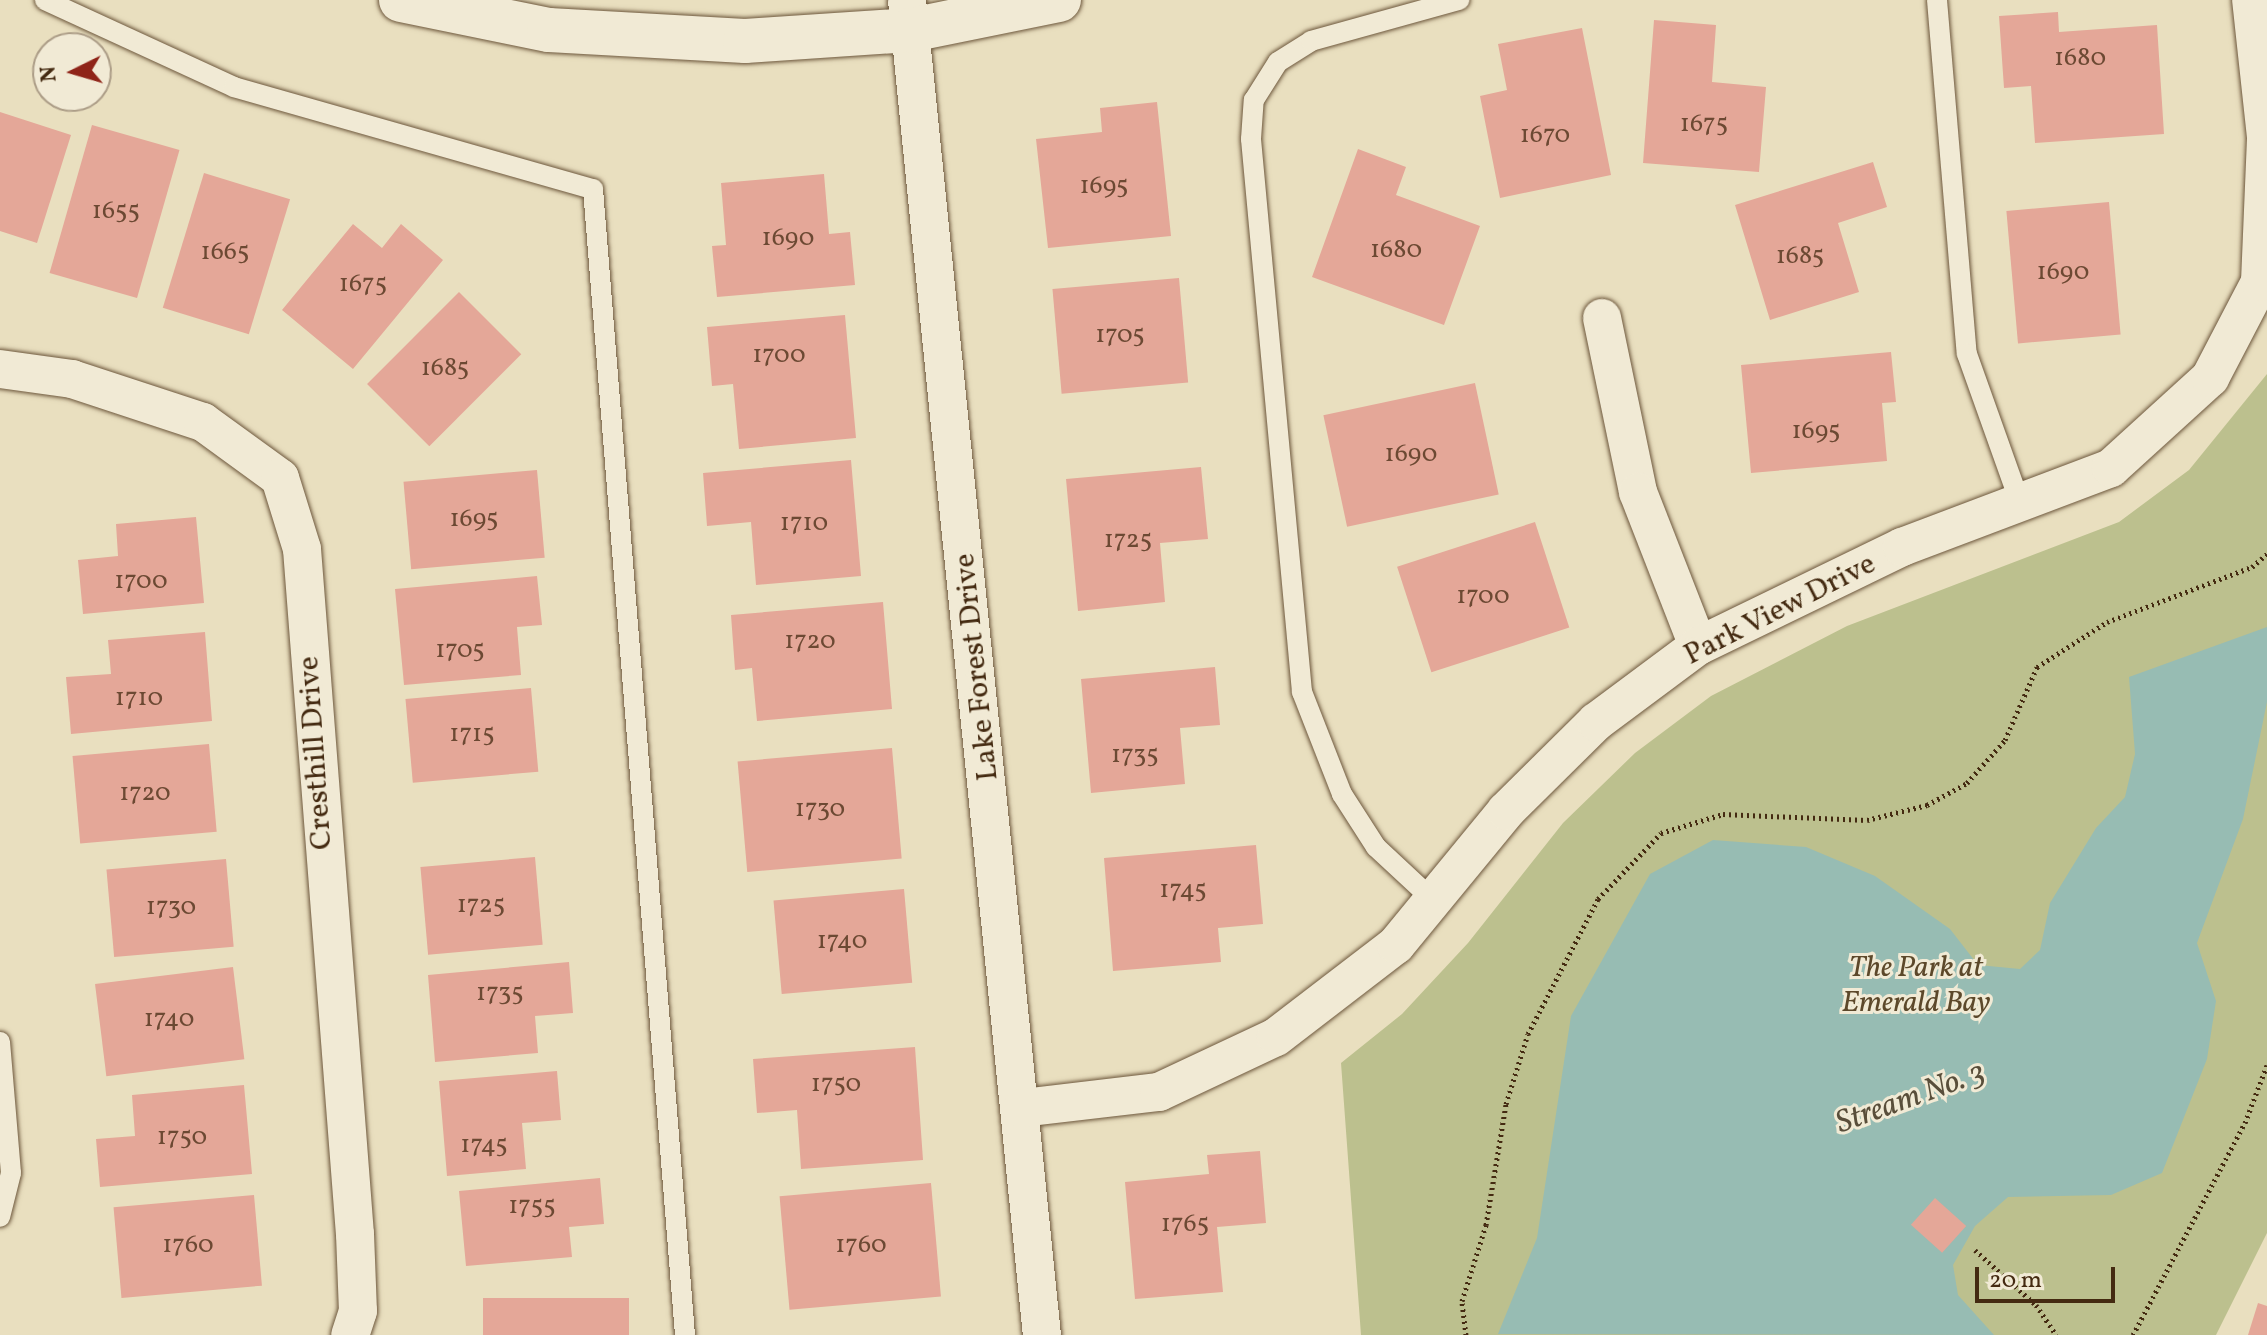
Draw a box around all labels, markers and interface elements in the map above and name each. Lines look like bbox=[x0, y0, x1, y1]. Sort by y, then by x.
north arrow bbox=[32, 32, 112, 112]
house number: 1680 bbox=[2054, 43, 2106, 75]
text: N bbox=[33, 65, 66, 83]
house number: 1675 bbox=[1680, 109, 1728, 141]
house number: 1670 bbox=[1520, 120, 1570, 152]
house number: 1695 bbox=[1080, 171, 1128, 203]
house number: 1655 bbox=[92, 196, 140, 228]
house number: 1690 bbox=[762, 223, 814, 255]
house number: 1680 bbox=[1370, 235, 1422, 267]
house number: 1665 bbox=[201, 237, 249, 269]
house number: 1685 bbox=[1776, 241, 1824, 273]
house number: 1690 bbox=[2037, 257, 2089, 289]
house number: 1675 bbox=[339, 269, 387, 301]
house number: 1705 bbox=[1095, 320, 1145, 352]
house number: 1700 bbox=[752, 340, 806, 372]
house number: 1685 bbox=[421, 353, 469, 385]
house number: 1695 bbox=[1792, 416, 1840, 448]
house number: 1690 bbox=[1385, 439, 1437, 471]
house number: 1695 bbox=[450, 504, 498, 536]
house number: 1710 bbox=[780, 508, 828, 540]
house number: 1725 bbox=[1104, 525, 1152, 557]
street label: Park View Drive bbox=[1677, 546, 1883, 674]
street label: Lake Forest Drive bbox=[947, 551, 1007, 783]
house number: 1700 bbox=[114, 566, 168, 598]
house number: 1700 bbox=[1456, 581, 1510, 613]
house number: 1720 bbox=[784, 626, 836, 658]
house number: 1705 bbox=[435, 635, 485, 667]
street label: Cresthill Drive bbox=[291, 655, 341, 851]
house number: 1710 bbox=[115, 683, 163, 715]
house number: 1715 bbox=[449, 719, 495, 751]
house number: 1735 bbox=[1111, 740, 1159, 772]
house number: 1720 bbox=[119, 778, 171, 810]
house number: 1730 bbox=[795, 794, 845, 826]
house number: 1745 bbox=[1159, 875, 1207, 907]
house number: 1725 bbox=[457, 890, 505, 922]
house number: 1730 bbox=[146, 892, 196, 924]
house number: 1740 bbox=[817, 926, 867, 958]
park label: The Park at Emerald Bay bbox=[1841, 950, 1991, 1020]
house number: 1735 bbox=[476, 978, 524, 1010]
house number: 1740 bbox=[144, 1004, 194, 1036]
water label: Stream No. 3 bbox=[1831, 1054, 1991, 1144]
house number: 1750 bbox=[811, 1069, 861, 1101]
house number: 1750 bbox=[157, 1122, 207, 1154]
house number: 1745 bbox=[460, 1130, 508, 1162]
house number: 1755 bbox=[508, 1191, 556, 1223]
house number: 1765 bbox=[1161, 1209, 1209, 1241]
house number: 1760 bbox=[162, 1230, 214, 1262]
house number: 1760 bbox=[835, 1230, 887, 1262]
scale bar bbox=[1979, 1251, 2119, 1301]
text: 20 m bbox=[1989, 1264, 2042, 1298]

